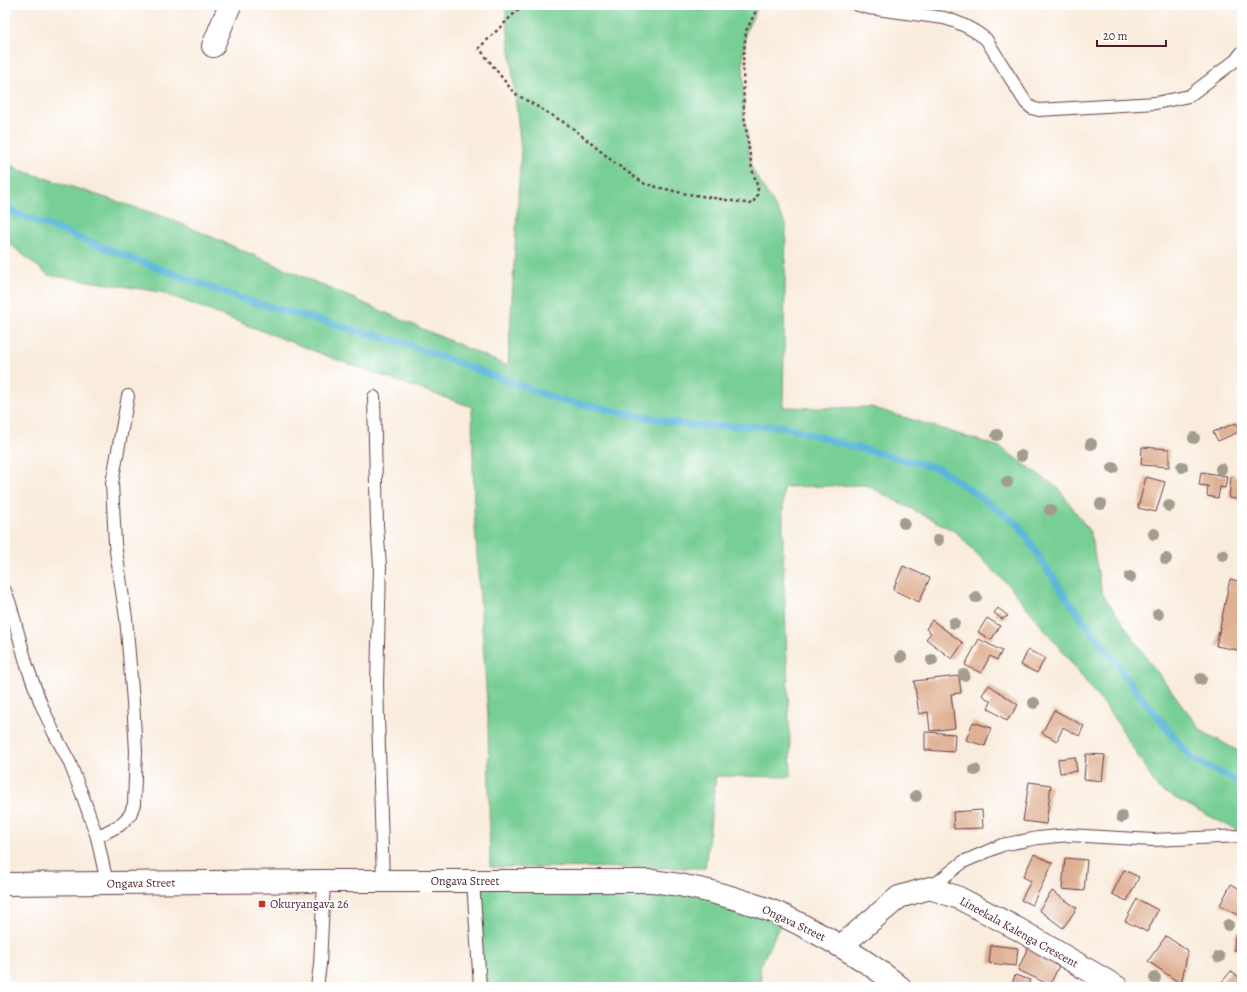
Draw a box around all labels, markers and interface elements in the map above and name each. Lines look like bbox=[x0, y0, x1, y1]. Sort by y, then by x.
scale bar bbox=[1097, 22, 1166, 48]
text: 20 m bbox=[1103, 28, 1127, 44]
street label: Ongava Street bbox=[431, 873, 499, 889]
street label: Ongava Street bbox=[106, 874, 176, 892]
street label: Lineekala Kalenga Crescent bbox=[957, 893, 1081, 971]
place label: Okuryangava 26 bbox=[270, 896, 349, 912]
marker: Okuryangava 26 bbox=[257, 899, 267, 909]
street label: Ongava Street bbox=[759, 901, 829, 945]

